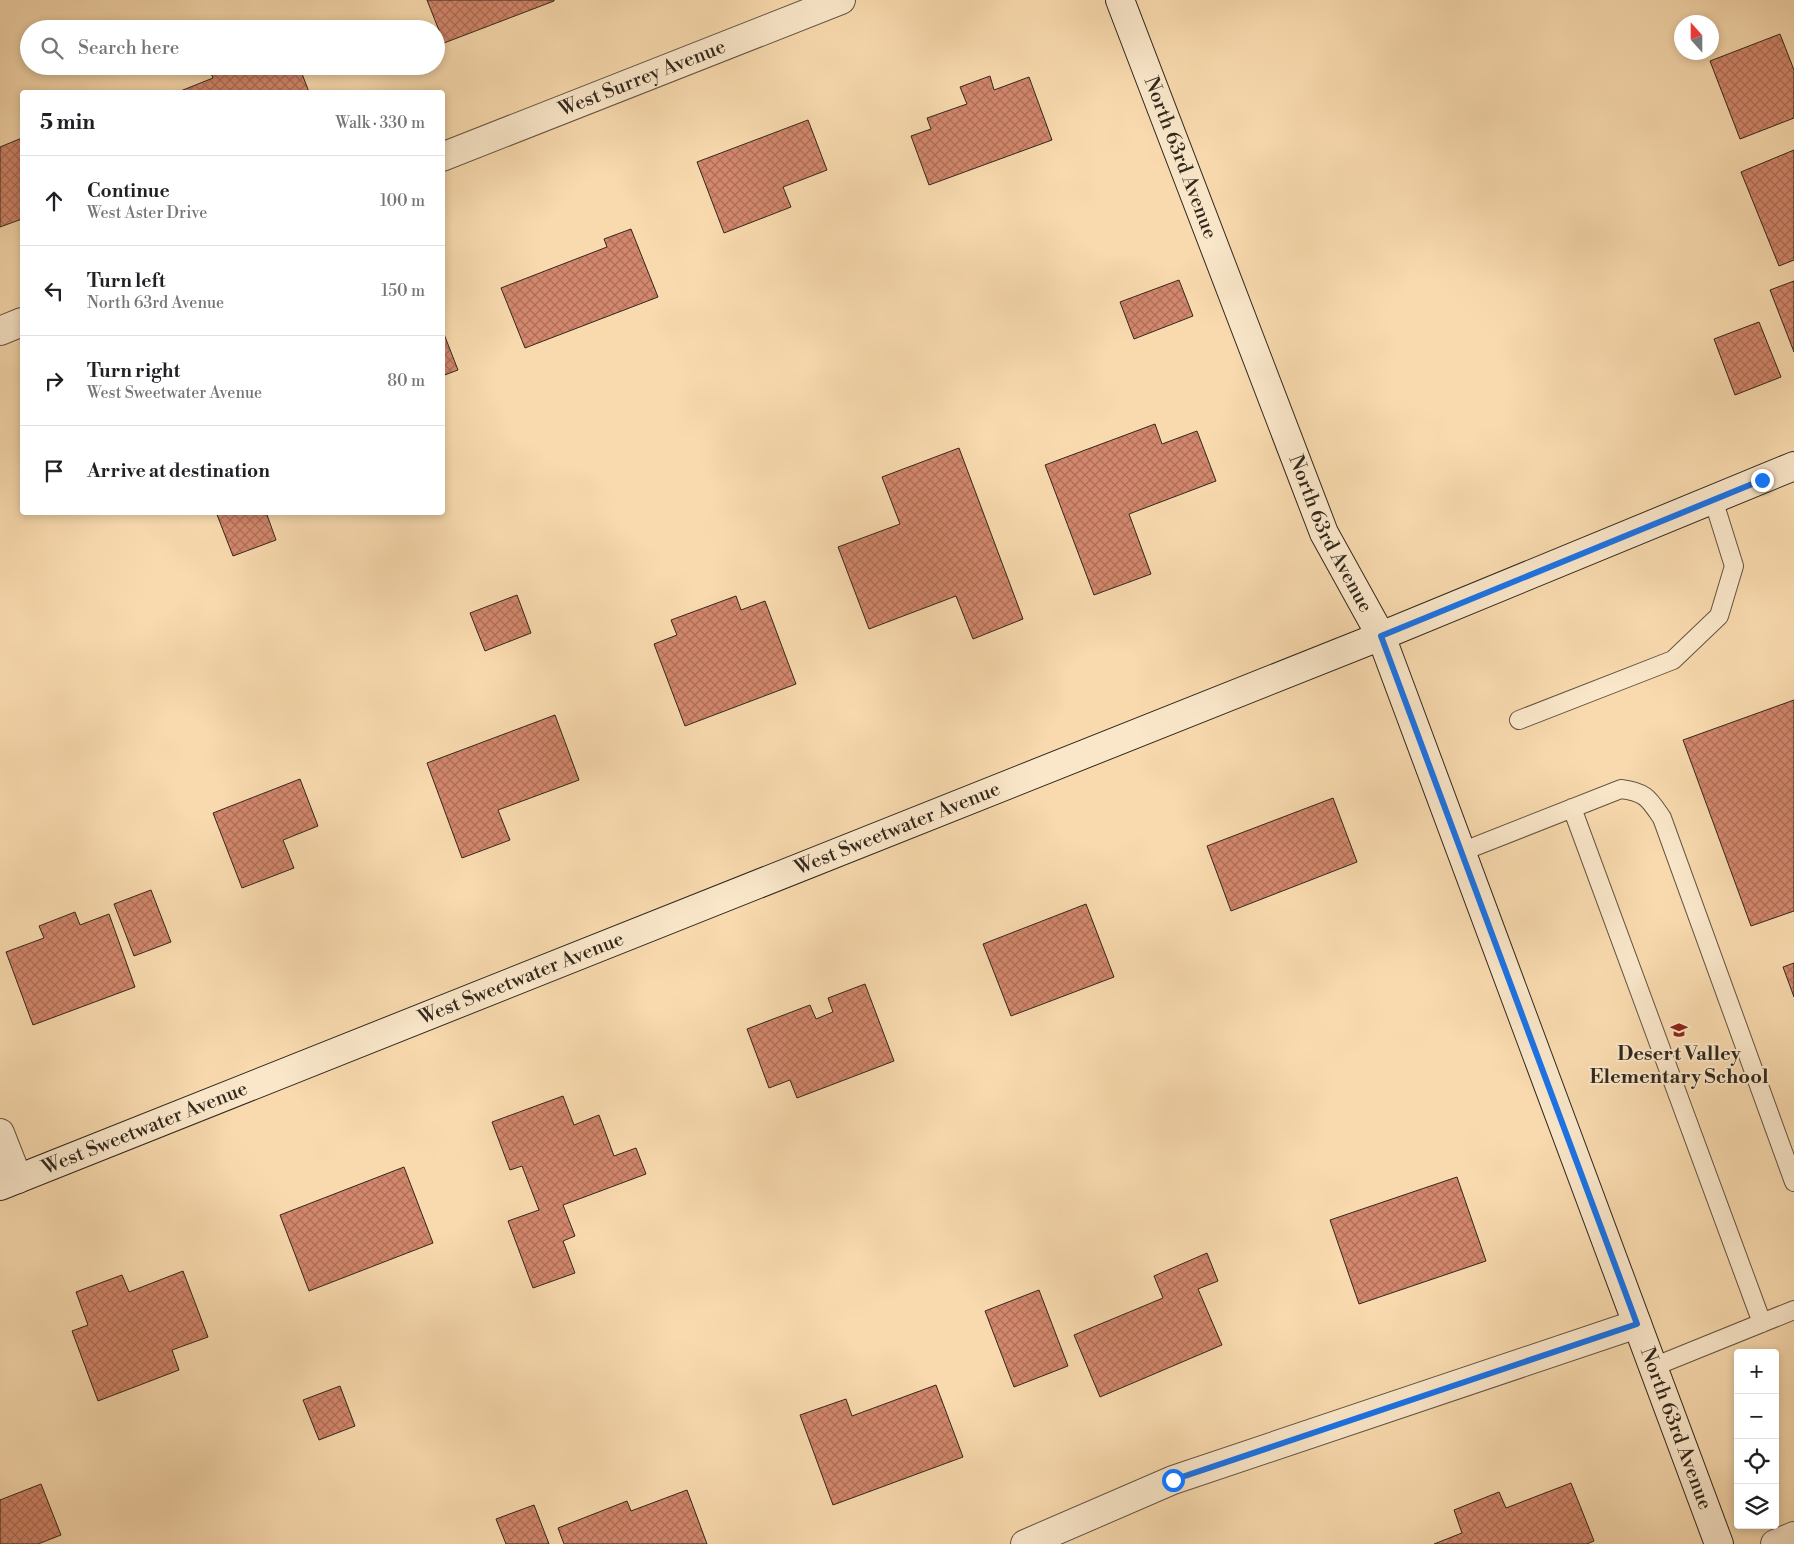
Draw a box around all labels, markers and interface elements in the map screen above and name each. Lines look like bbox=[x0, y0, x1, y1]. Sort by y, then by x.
north arrow bbox=[1674, 15, 1719, 60]
search box bbox=[20, 20, 445, 75]
icon: search bbox=[38, 34, 66, 62]
street label: West Surrey Avenue bbox=[554, 34, 729, 123]
text: Search here bbox=[78, 36, 179, 60]
street label: North 63rd Avenue bbox=[1138, 73, 1223, 242]
text: 5 min bbox=[40, 110, 95, 136]
text: Walk · 330 m bbox=[335, 113, 425, 133]
text: Continue bbox=[87, 179, 170, 203]
icon: ahead bbox=[40, 187, 68, 215]
text: 100 m bbox=[380, 191, 425, 211]
text: West Aster Drive bbox=[87, 203, 207, 223]
text: Turn left bbox=[87, 269, 166, 293]
icon: left bbox=[40, 277, 68, 305]
text: 150 m bbox=[381, 281, 425, 301]
text: North 63rd Avenue bbox=[87, 293, 224, 313]
text: Turn right bbox=[87, 359, 180, 383]
icon: right bbox=[40, 367, 68, 395]
text: 80 m bbox=[387, 371, 425, 391]
text: West Sweetwater Avenue bbox=[87, 383, 262, 403]
street label: North 63rd Avenue bbox=[1283, 451, 1378, 617]
icon: arrive bbox=[40, 457, 68, 485]
text: Arrive at destination bbox=[87, 459, 270, 483]
route end bbox=[1751, 469, 1774, 492]
street label: West Sweetwater Avenue bbox=[790, 776, 1004, 881]
street label: West Sweetwater Avenue bbox=[414, 926, 628, 1031]
school or university icon: Desert Valley Elementary School bbox=[1669, 1020, 1689, 1040]
place label: Desert Valley Elementary School bbox=[1589, 1042, 1769, 1090]
street label: West Sweetwater Avenue bbox=[38, 1076, 251, 1181]
street label: North 63rd Avenue bbox=[1634, 1344, 1718, 1513]
map controls bbox=[1734, 1349, 1779, 1529]
button: + bbox=[1734, 1349, 1779, 1394]
button: − bbox=[1734, 1394, 1779, 1439]
button: locate bbox=[1734, 1439, 1779, 1484]
route start bbox=[1162, 1469, 1185, 1492]
button: layers bbox=[1734, 1484, 1779, 1529]

